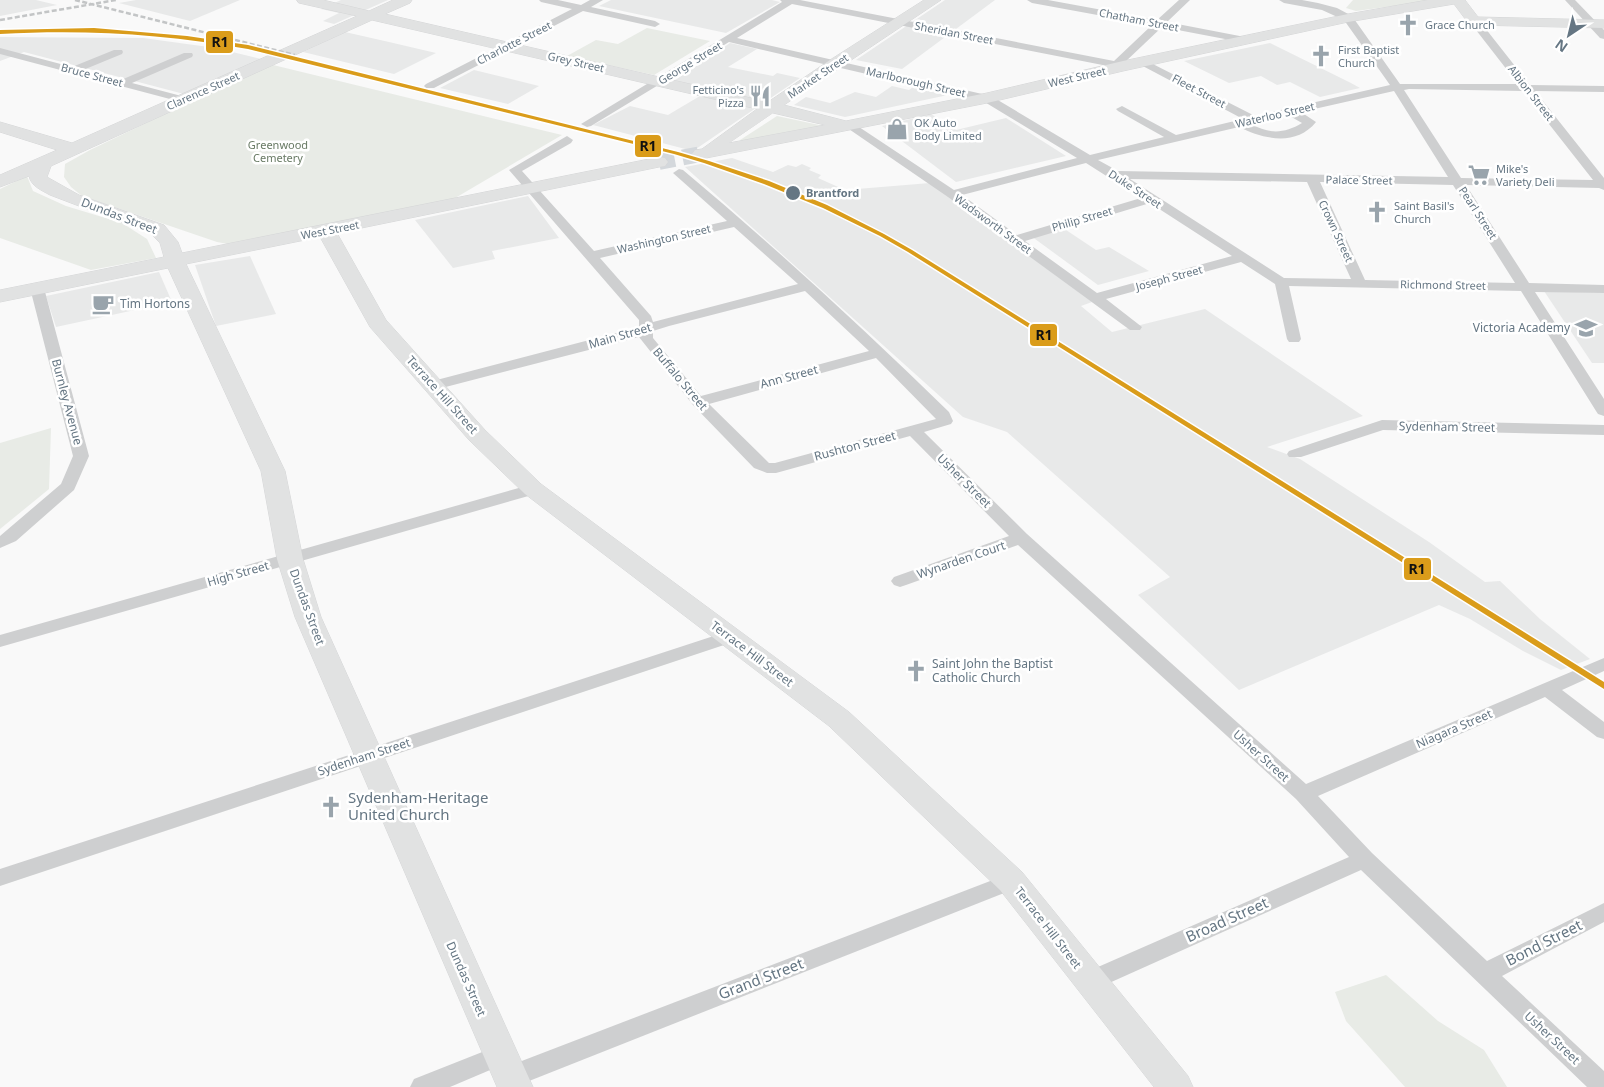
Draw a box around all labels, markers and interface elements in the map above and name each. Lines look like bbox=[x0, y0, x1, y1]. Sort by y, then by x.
street label: Chatham Street bbox=[1098, 4, 1180, 35]
north arrow bbox=[1544, 10, 1594, 60]
church icon: Grace Church bbox=[1395, 12, 1421, 38]
street label: Charlotte Street bbox=[474, 17, 554, 68]
place label: Grace Church bbox=[1425, 17, 1495, 32]
street label: Sheridan Street bbox=[914, 18, 995, 47]
line badge: R1 bbox=[205, 30, 234, 54]
text: R1 bbox=[211, 32, 229, 51]
text: N bbox=[1551, 35, 1571, 57]
street label: George Street bbox=[655, 38, 724, 88]
place label: First Baptist Church bbox=[1338, 42, 1399, 70]
church icon: First Baptist Church bbox=[1308, 43, 1334, 69]
street label: Grey Street bbox=[546, 48, 606, 75]
street label: Market Street bbox=[784, 50, 851, 101]
street label: Bruce Street bbox=[59, 59, 125, 90]
street label: Albion Street bbox=[1505, 62, 1558, 124]
street label: Marlborough Street bbox=[865, 63, 967, 100]
street label: West Street bbox=[1046, 63, 1107, 90]
street label: Clarence Street bbox=[164, 68, 242, 113]
street label: Fleet Street bbox=[1170, 70, 1229, 111]
place label: Fetticino's Pizza bbox=[692, 82, 744, 110]
restaurant icon: Fetticino's Pizza bbox=[747, 83, 773, 109]
street label: Waterloo Street bbox=[1234, 98, 1316, 131]
place label: OK Auto Body Limited bbox=[914, 115, 982, 143]
shop icon: OK Auto Body Limited bbox=[884, 116, 910, 142]
line badge: R1 bbox=[634, 134, 662, 158]
text: R1 bbox=[639, 136, 657, 155]
park label: Greenwood Cemetery bbox=[248, 137, 308, 165]
place label: Mike's Variety Deli bbox=[1496, 161, 1555, 189]
supermarket icon: Mike's Variety Deli bbox=[1466, 162, 1492, 188]
street label: Duke Street bbox=[1106, 166, 1165, 211]
street label: Palace Street bbox=[1325, 171, 1393, 188]
street label: Pearl Street bbox=[1456, 183, 1501, 242]
marker: Brantford bbox=[784, 184, 802, 202]
place label: Brantford bbox=[806, 185, 859, 200]
street label: Wadsworth Street bbox=[952, 190, 1035, 257]
street label: Dundas Street bbox=[79, 193, 160, 238]
street label: Crown Street bbox=[1316, 197, 1357, 264]
place label: Saint Basil's Church bbox=[1394, 198, 1454, 226]
church icon: Saint Basil's Church bbox=[1364, 199, 1390, 225]
street label: Philip Street bbox=[1050, 203, 1114, 234]
street label: West Street bbox=[300, 217, 360, 243]
street label: Washington Street bbox=[616, 220, 712, 257]
street label: Joseph Street bbox=[1133, 261, 1204, 294]
street label: Richmond Street bbox=[1400, 276, 1486, 293]
cafe icon: Tim Hortons bbox=[90, 291, 116, 317]
place label: Tim Hortons bbox=[120, 295, 190, 312]
school or university icon: Victoria Academy bbox=[1573, 315, 1599, 341]
street label: Main Street bbox=[586, 318, 654, 353]
place label: Victoria Academy bbox=[1473, 319, 1571, 336]
line badge: R1 bbox=[1029, 323, 1058, 347]
text: R1 bbox=[1035, 325, 1053, 344]
street label: Buffalo Street bbox=[649, 344, 712, 414]
street label: Terrace Hill Street bbox=[403, 352, 482, 438]
street label: Burnley Avenue bbox=[48, 357, 87, 447]
street label: Ann Street bbox=[758, 360, 820, 392]
street label: Sydenham Street bbox=[1399, 417, 1496, 436]
street label: Rushton Street bbox=[812, 426, 898, 465]
street label: Usher Street bbox=[933, 450, 996, 512]
street label: Wynarden Court bbox=[914, 536, 1008, 583]
street label: High Street bbox=[205, 556, 271, 590]
line badge: R1 bbox=[1403, 557, 1432, 581]
text: R1 bbox=[1408, 559, 1426, 578]
street label: Dundas Street bbox=[286, 566, 329, 648]
street label: Terrace Hill Street bbox=[707, 617, 798, 691]
place label: Saint John the Baptist Catholic Church bbox=[932, 655, 1053, 686]
church icon: Saint John the Baptist Catholic Church bbox=[903, 658, 929, 684]
street label: Niagara Street bbox=[1413, 705, 1495, 752]
street label: Usher Street bbox=[1230, 726, 1294, 786]
street label: Sydenham Street bbox=[315, 733, 413, 779]
place label: Sydenham-Heritage United Church bbox=[348, 787, 489, 824]
church icon: Sydenham-Heritage United Church bbox=[318, 794, 344, 820]
street label: Terrace Hill Street bbox=[1011, 883, 1086, 973]
street label: Broad Street bbox=[1182, 892, 1271, 946]
street label: Bond Street bbox=[1502, 914, 1586, 970]
street label: Dundas Street bbox=[442, 939, 491, 1019]
street label: Grand Street bbox=[715, 952, 807, 1003]
street label: Usher Street bbox=[1521, 1007, 1584, 1068]

